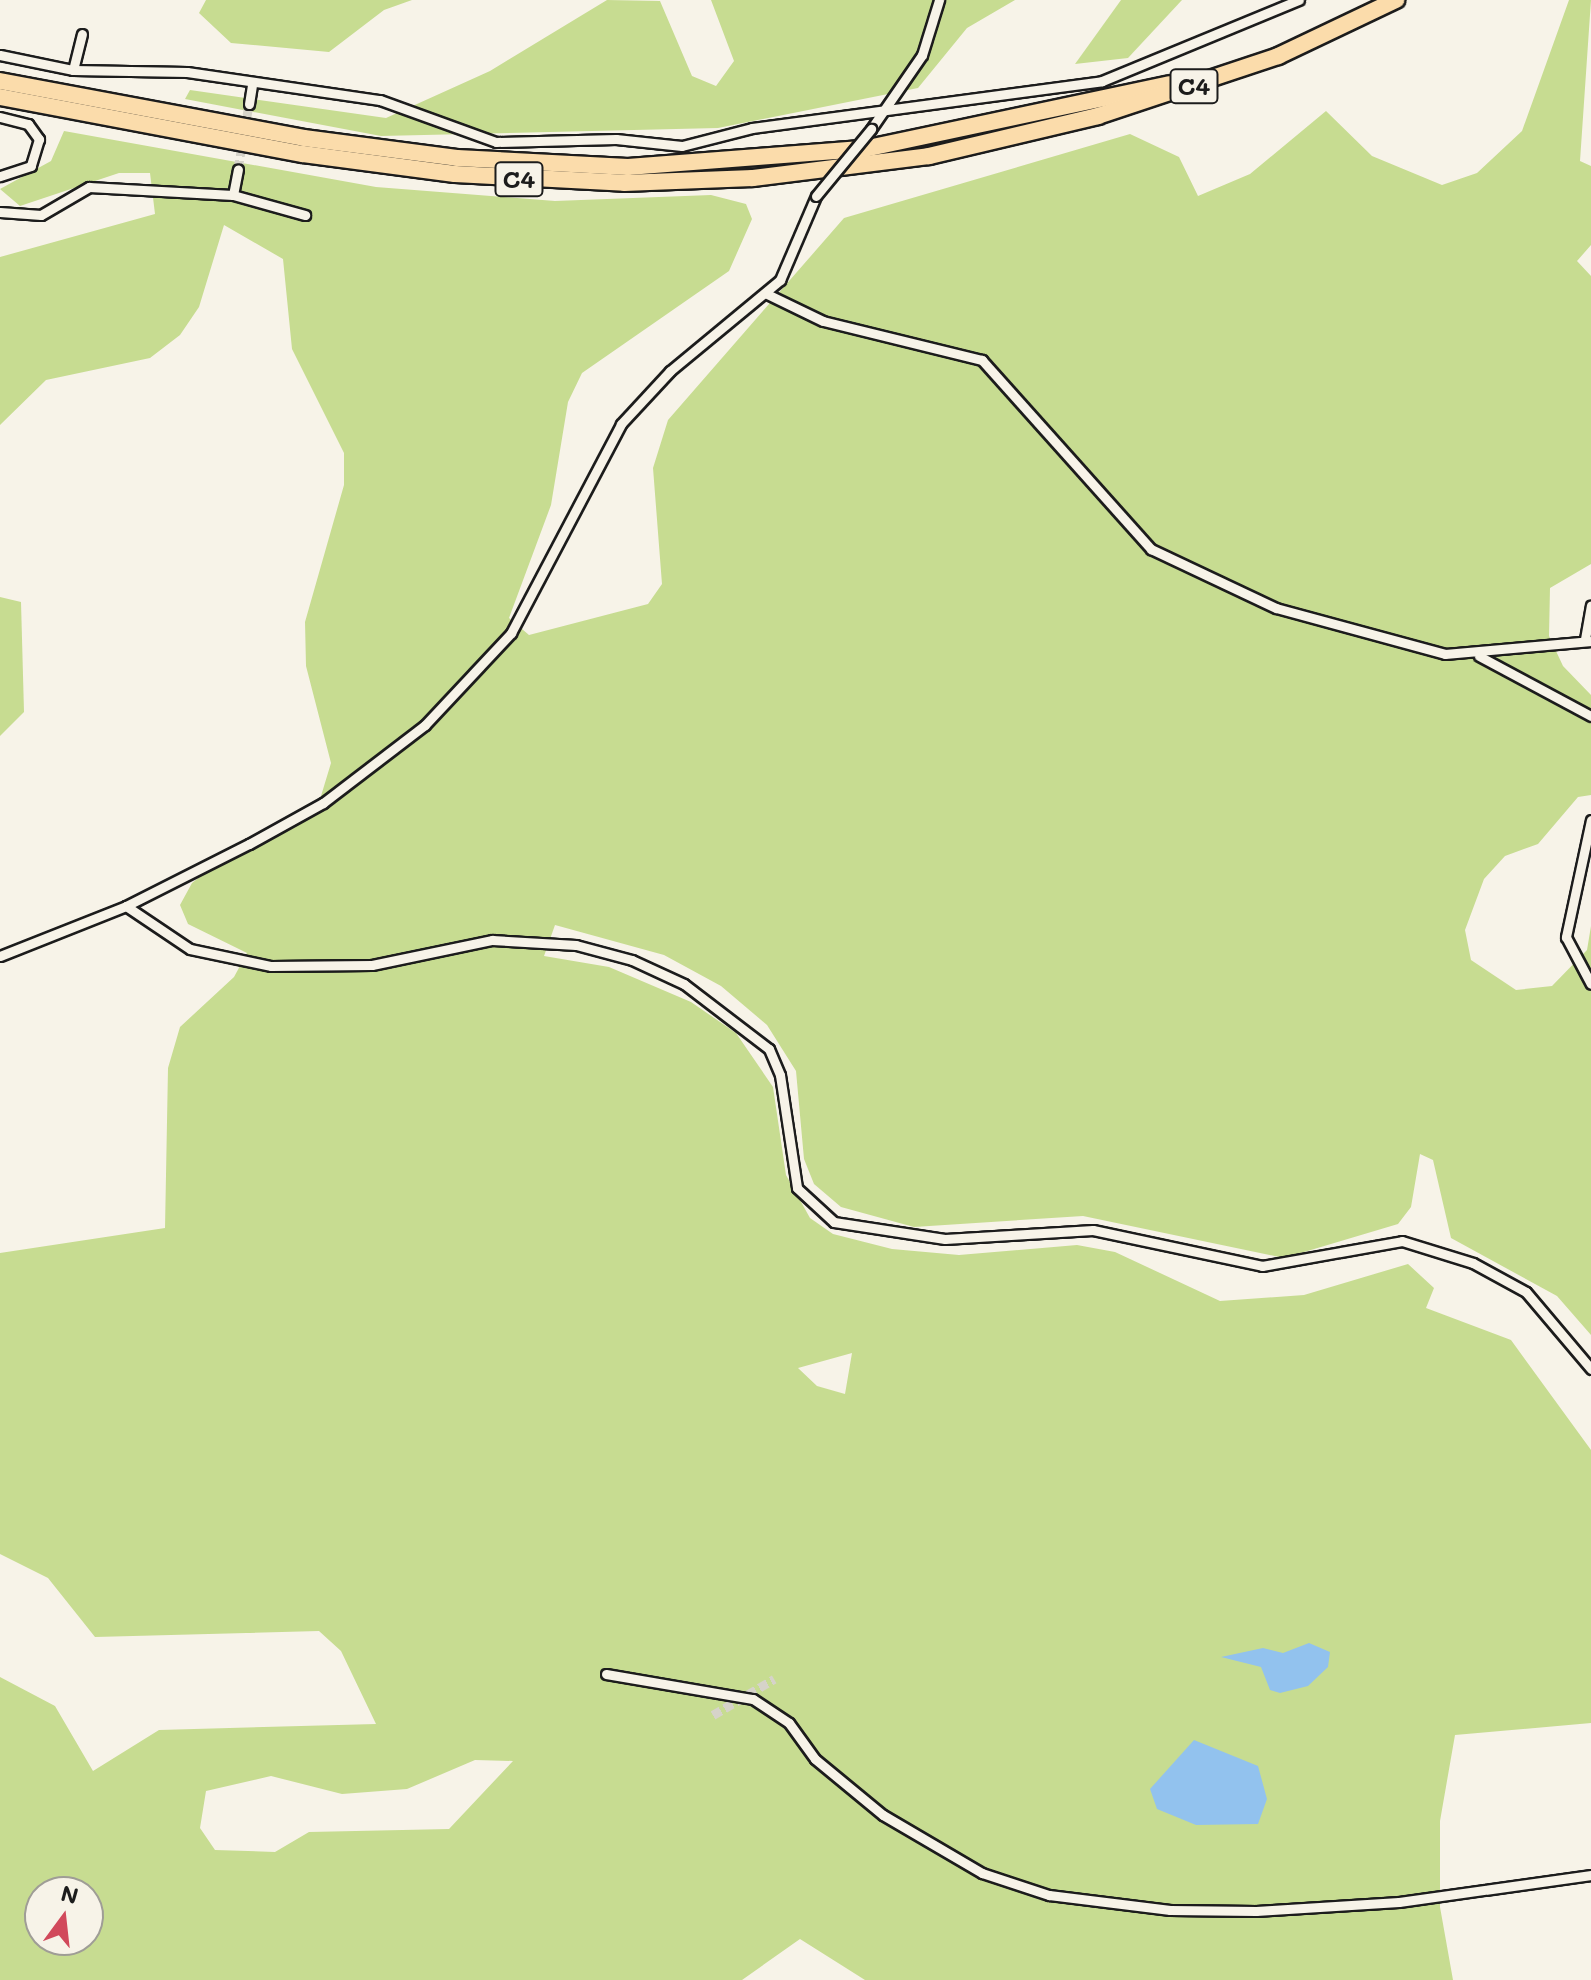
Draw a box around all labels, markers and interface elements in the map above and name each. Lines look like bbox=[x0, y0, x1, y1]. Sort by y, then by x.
road number: C4 bbox=[1168, 66, 1220, 106]
road number: C4 bbox=[493, 159, 545, 199]
north arrow bbox=[24, 1876, 104, 1956]
text: N bbox=[58, 1878, 82, 1910]

